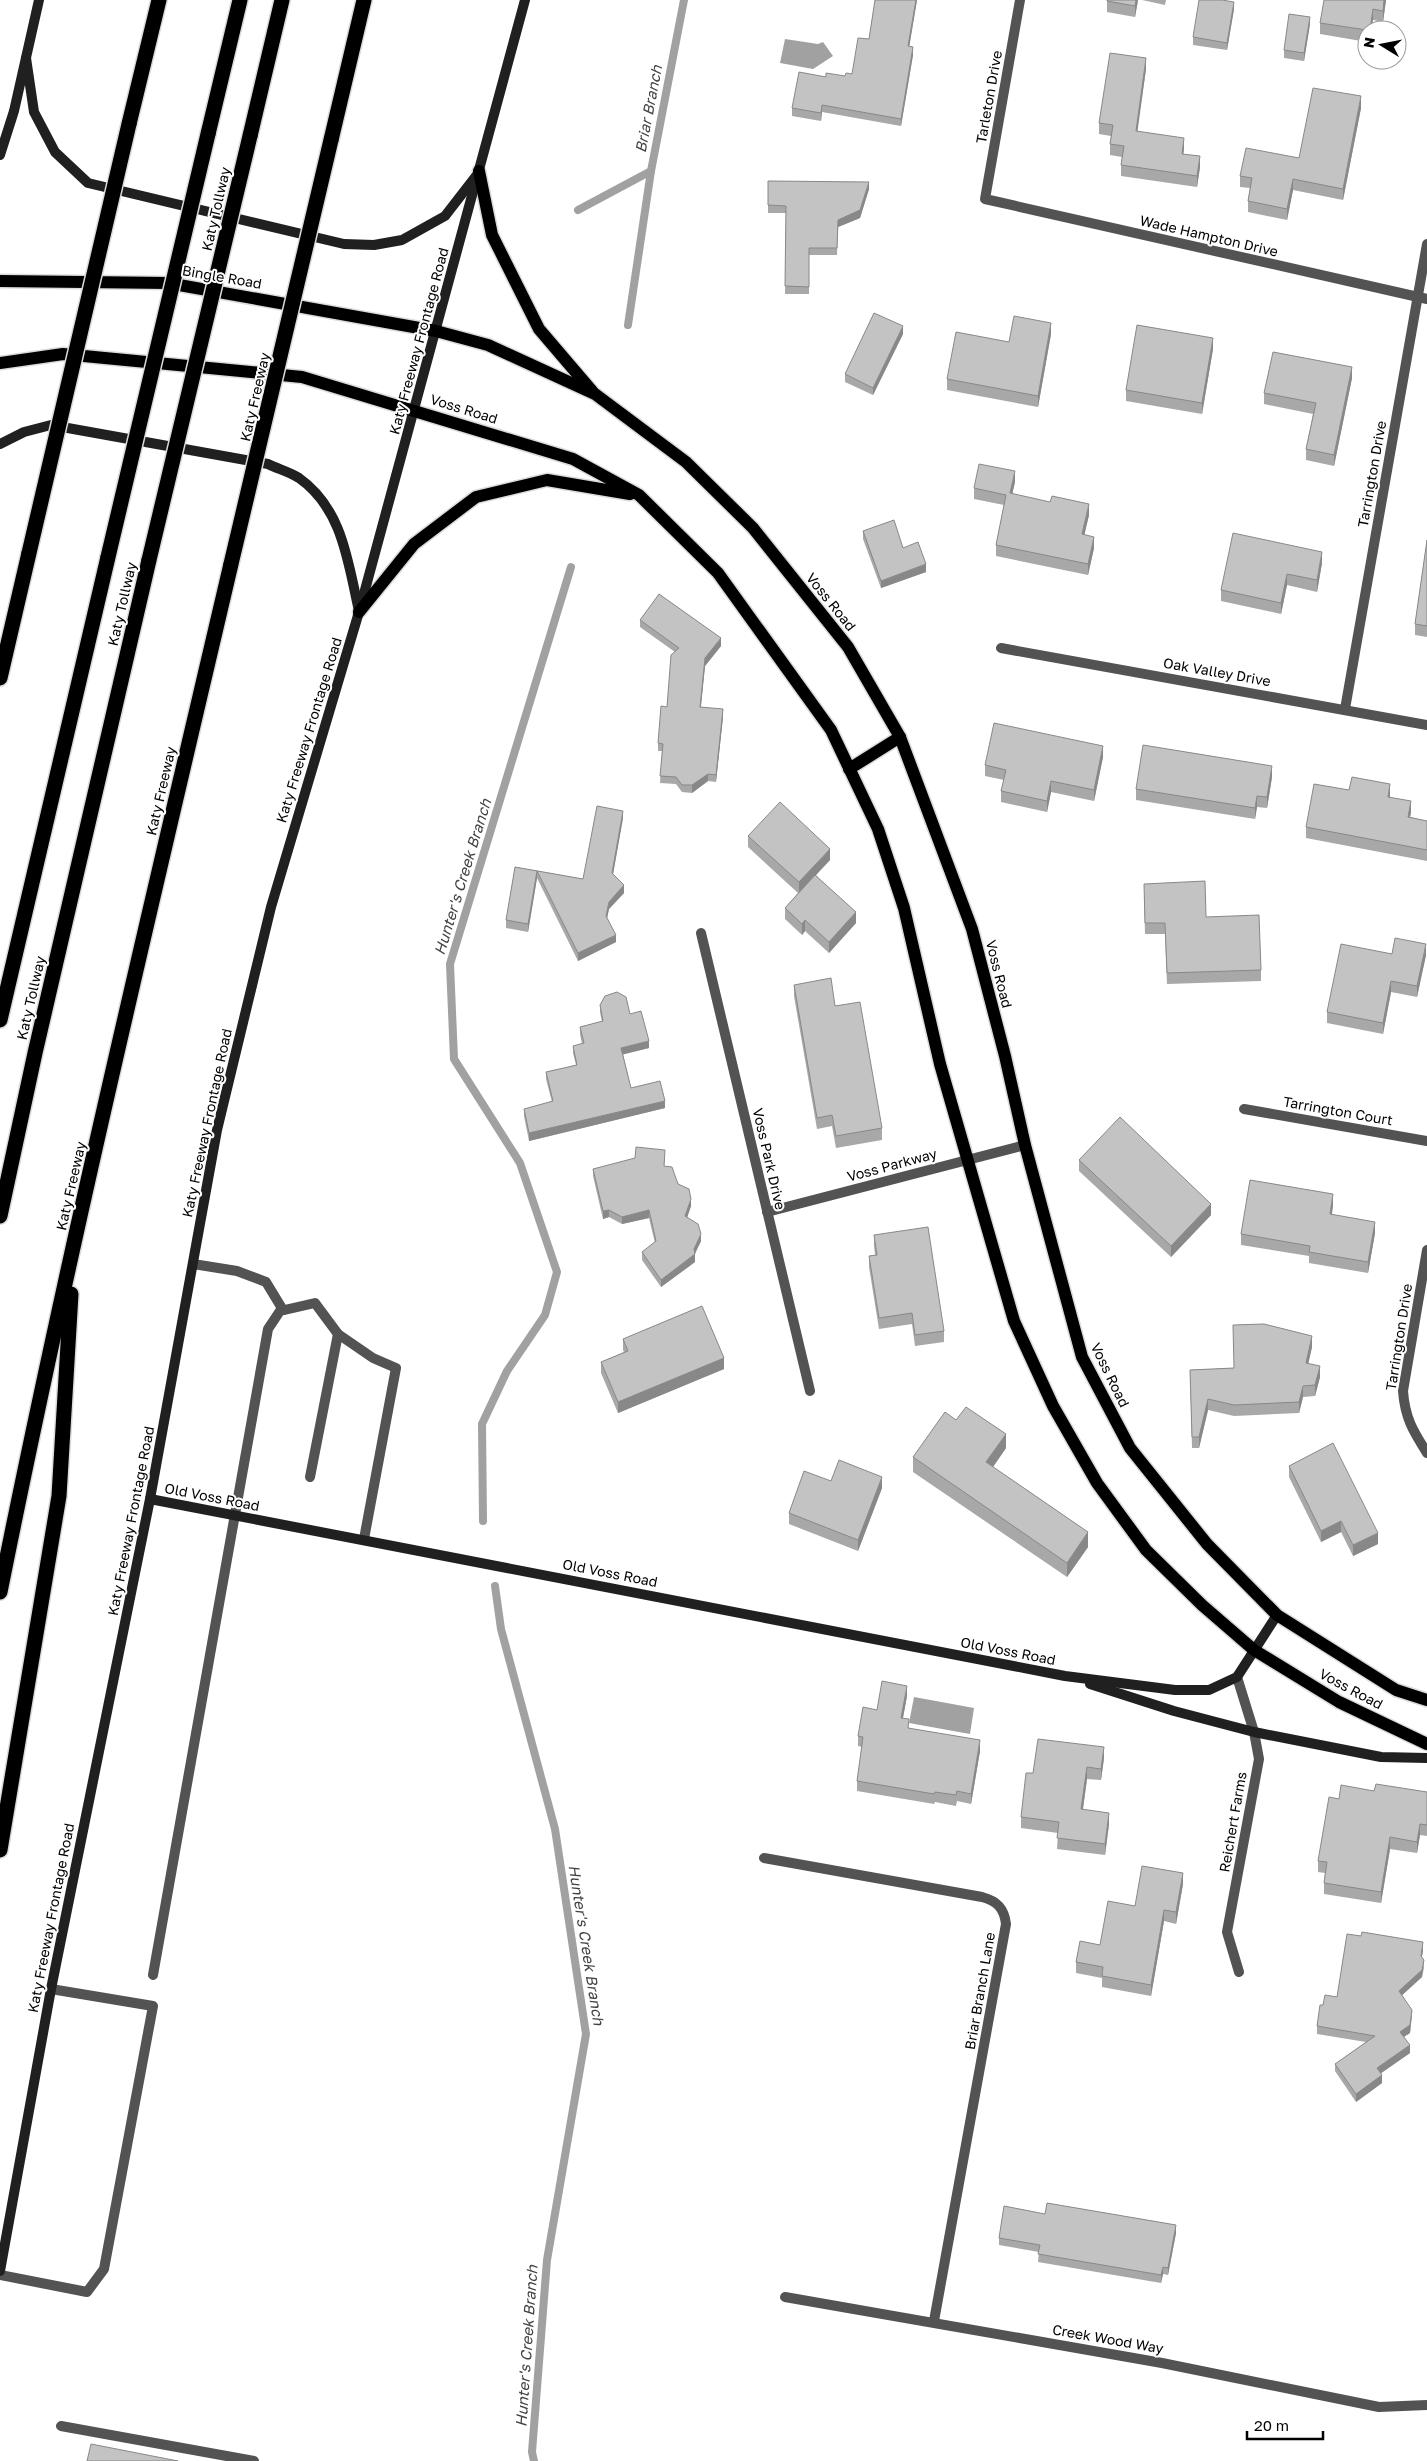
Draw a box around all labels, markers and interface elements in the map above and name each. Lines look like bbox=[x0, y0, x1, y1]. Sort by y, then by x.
north arrow bbox=[1357, 20, 1407, 70]
text: N bbox=[1359, 36, 1378, 49]
street label: Tarleton Drive bbox=[972, 49, 1005, 145]
water label: Briar Branch bbox=[631, 63, 665, 154]
street label: Katy Tollway bbox=[198, 165, 233, 253]
street label: Wade Hampton Drive bbox=[1138, 211, 1280, 260]
street label: Katy Freeway Frontage Road bbox=[385, 246, 452, 436]
street label: Bingle Road bbox=[181, 261, 263, 292]
street label: Katy Freeway bbox=[236, 351, 273, 443]
street label: Voss Road bbox=[428, 390, 500, 427]
street label: Tarrington Drive bbox=[1354, 419, 1389, 529]
street label: Katy Tollway bbox=[104, 560, 139, 648]
street label: Voss Road bbox=[803, 569, 860, 634]
street label: Katy Freeway Frontage Road bbox=[272, 635, 345, 825]
street label: Oak Valley Drive bbox=[1162, 654, 1272, 689]
street label: Katy Freeway bbox=[142, 745, 179, 837]
water label: Hunter's Creek Branch bbox=[430, 796, 495, 957]
street label: Voss Road bbox=[983, 938, 1016, 1010]
street label: Katy Tollway bbox=[13, 954, 48, 1042]
street label: Katy Freeway Frontage Road bbox=[178, 1027, 235, 1219]
street label: Tarrington Court bbox=[1282, 1092, 1394, 1129]
street label: Voss Park Drive bbox=[750, 1106, 789, 1211]
street label: Katy Freeway bbox=[52, 1140, 89, 1232]
street label: Voss Parkway bbox=[845, 1144, 939, 1185]
street label: Tarrington Drive bbox=[1382, 1282, 1415, 1392]
street label: Voss Road bbox=[1088, 1340, 1133, 1410]
street label: Katy Freeway Frontage Road bbox=[104, 1425, 157, 1617]
street label: Old Voss Road bbox=[163, 1479, 261, 1514]
street label: Old Voss Road bbox=[561, 1555, 659, 1590]
street label: Old Voss Road bbox=[959, 1633, 1057, 1668]
street label: Voss Road bbox=[1317, 1665, 1386, 1712]
street label: Reichert Farms bbox=[1215, 1770, 1250, 1873]
street label: Katy Freeway Frontage Road bbox=[24, 1822, 77, 2014]
water label: Hunter's Creek Branch bbox=[565, 1863, 609, 2027]
street label: Briar Branch Lane bbox=[961, 1931, 998, 2051]
water label: Hunter's Creek Branch bbox=[511, 2264, 541, 2427]
street label: Creek Wood Way bbox=[1051, 2320, 1165, 2357]
scale bar bbox=[1247, 2408, 1323, 2440]
text: 20 m bbox=[1254, 2416, 1289, 2434]

